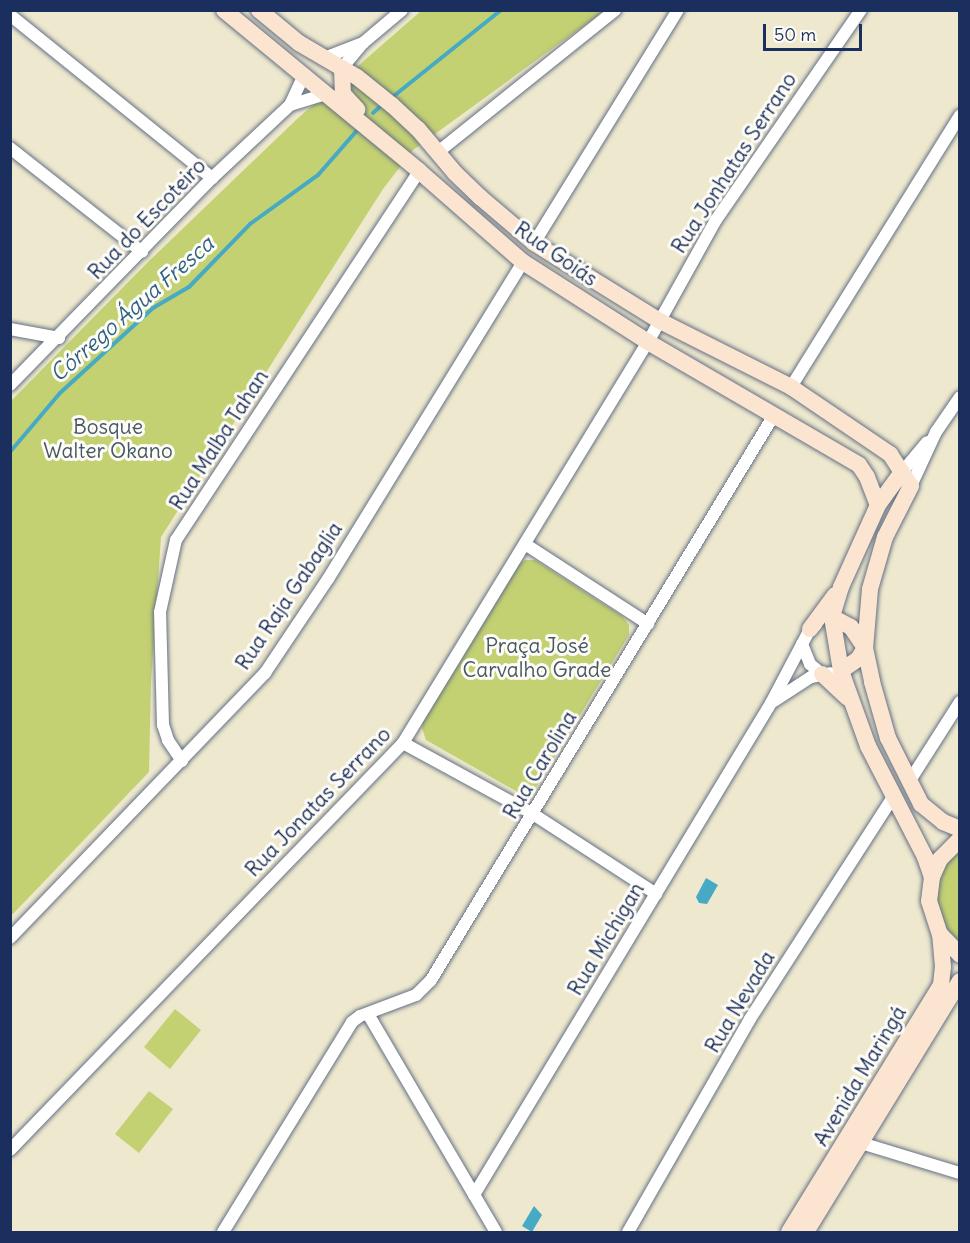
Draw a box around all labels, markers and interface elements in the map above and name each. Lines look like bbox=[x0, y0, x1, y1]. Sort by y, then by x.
scale bar bbox=[766, 12, 865, 50]
text: 50 m bbox=[774, 23, 816, 46]
street label: Rua Jonhatas Serrano bbox=[666, 68, 802, 258]
street label: Rua do Escoteiro bbox=[83, 153, 211, 285]
street label: Rua Goiás bbox=[510, 216, 602, 292]
water label: Córrego Água Fresca bbox=[45, 231, 219, 387]
street label: Rua Malba Tahan bbox=[164, 365, 274, 515]
park label: Bosque Walter Okano bbox=[43, 414, 173, 464]
street label: Rua Raja Gabaglia bbox=[230, 517, 348, 675]
park label: Praça José Carvalho Grade bbox=[463, 633, 611, 683]
street label: Rua Carolina bbox=[498, 706, 582, 824]
street label: Rua Jonatas Serrano bbox=[240, 722, 396, 882]
street label: Rua Michigan bbox=[562, 878, 650, 1000]
street label: Rua Nevada bbox=[700, 946, 780, 1058]
street label: Avenida Maringá bbox=[808, 1001, 912, 1151]

